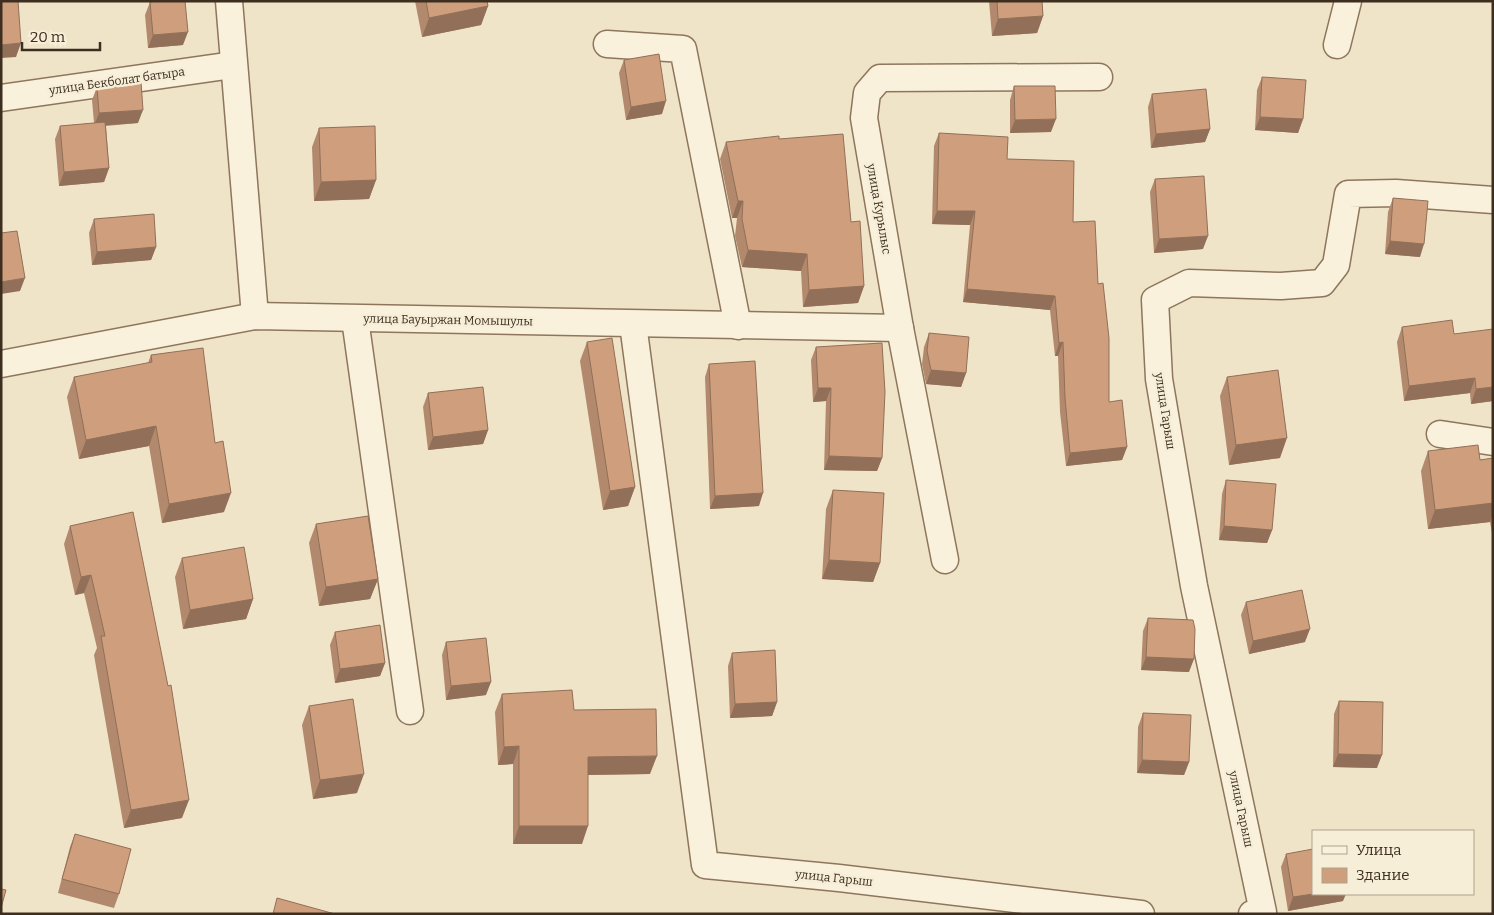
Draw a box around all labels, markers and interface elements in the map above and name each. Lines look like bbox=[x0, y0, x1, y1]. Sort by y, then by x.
scale bar bbox=[22, 20, 100, 52]
text: 20 m bbox=[30, 28, 66, 46]
street label: улица Бекболат батыра bbox=[47, 64, 186, 98]
street label: улица Курылыс bbox=[864, 162, 894, 255]
street label: улица Бауыржан Момышулы bbox=[362, 312, 533, 328]
street label: улица Гарыш bbox=[1152, 371, 1178, 451]
street label: улица Гарыш bbox=[1226, 769, 1256, 849]
legend bbox=[1312, 830, 1474, 895]
text: Улица bbox=[1356, 841, 1402, 859]
text: Здание bbox=[1356, 866, 1410, 884]
street label: улица Гарыш bbox=[794, 867, 874, 889]

